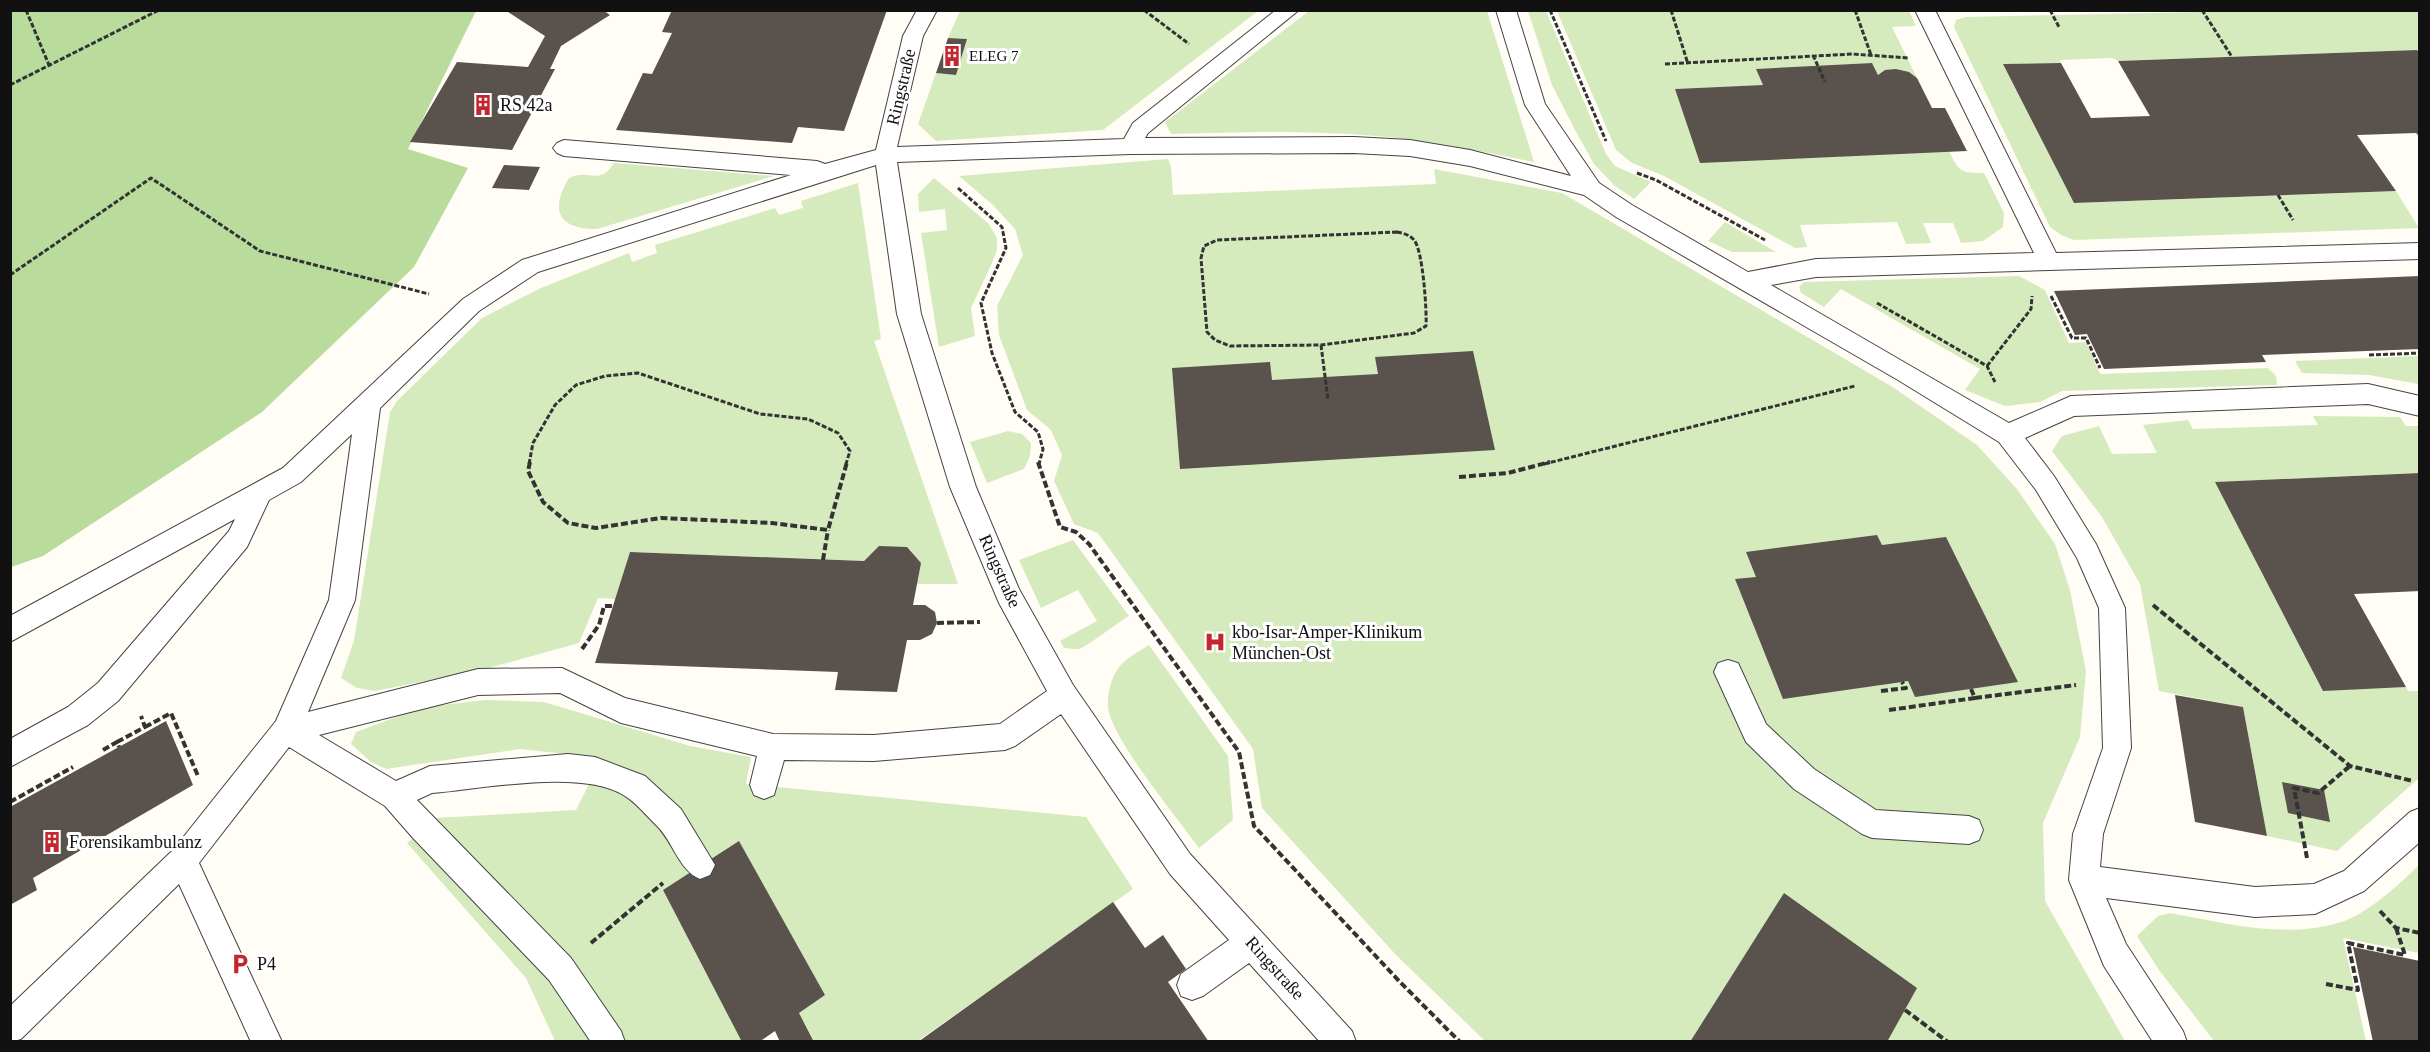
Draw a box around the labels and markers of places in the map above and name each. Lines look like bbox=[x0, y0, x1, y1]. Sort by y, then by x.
building icon: ELEG 7 bbox=[940, 44, 964, 68]
place label: ELEG 7 bbox=[969, 48, 1019, 64]
building icon: RS 42a bbox=[471, 93, 495, 117]
place label: RS 42a bbox=[500, 95, 553, 115]
place label: kbo-Isar-Amper-Klinikum München-Ost bbox=[1232, 622, 1422, 663]
hospital icon: kbo-Isar-Amper-Klinikum München-Ost bbox=[1203, 630, 1227, 654]
building icon: Forensikambulanz bbox=[40, 830, 64, 854]
place label: Forensikambulanz bbox=[69, 832, 202, 852]
parking icon: P4 bbox=[228, 952, 252, 976]
place label: P4 bbox=[257, 954, 276, 974]

